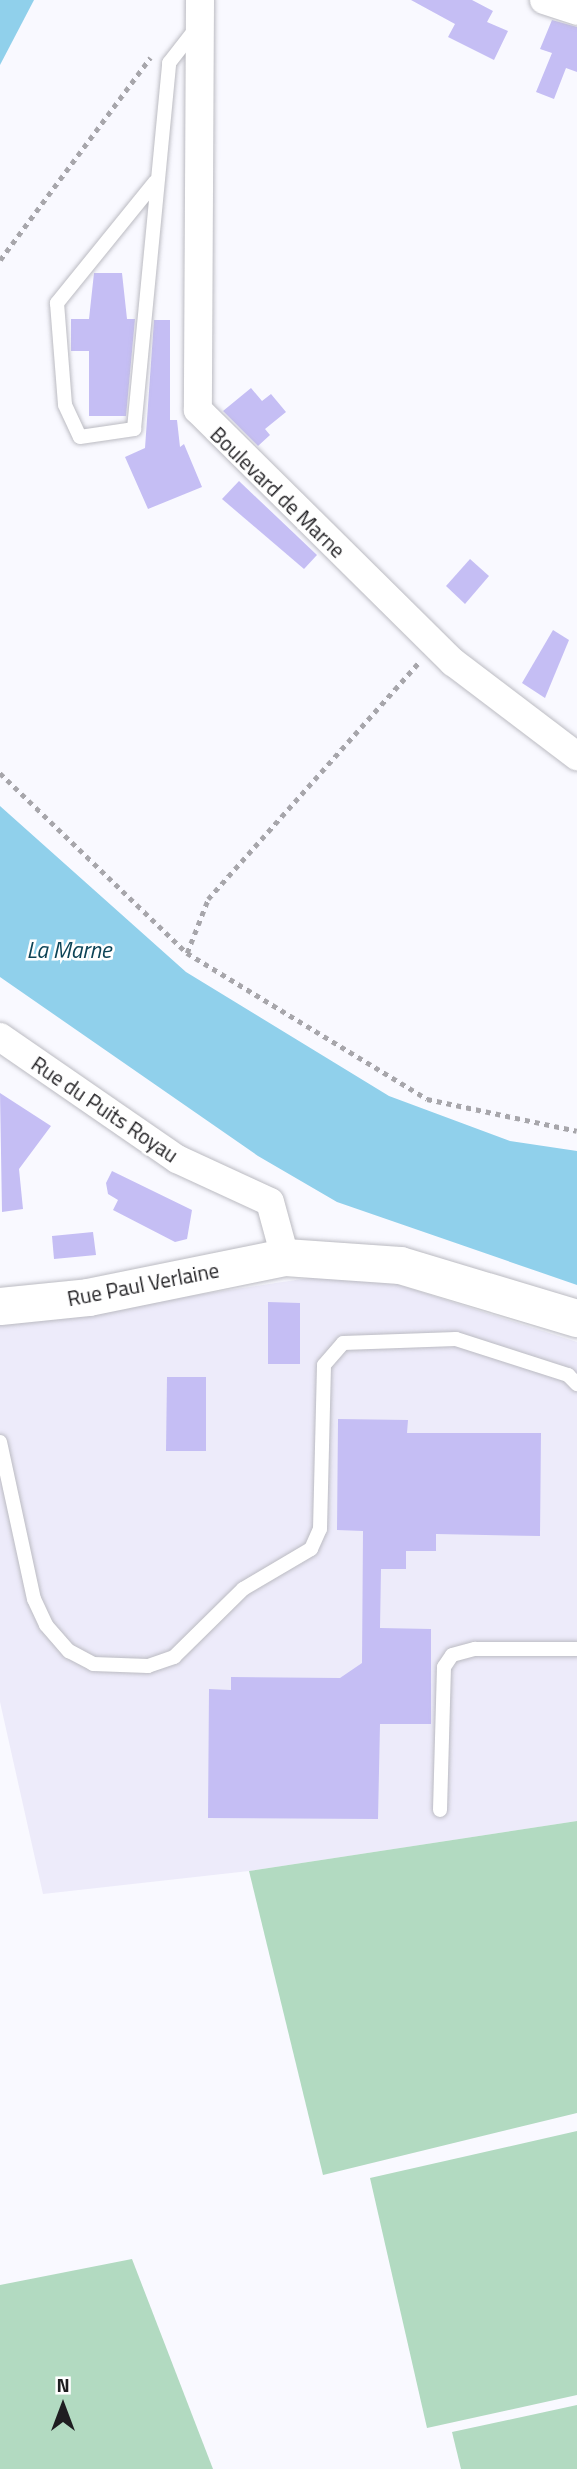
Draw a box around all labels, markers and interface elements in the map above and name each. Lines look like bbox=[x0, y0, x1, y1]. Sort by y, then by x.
street label: Boulevard de Marne bbox=[205, 421, 351, 563]
water label: La Marne bbox=[27, 936, 111, 964]
street label: Rue du Puits Royau bbox=[27, 1051, 183, 1167]
street label: Rue Paul Verlaine bbox=[65, 1257, 221, 1311]
text: N bbox=[56, 2370, 70, 2399]
north arrow bbox=[28, 2371, 98, 2441]

